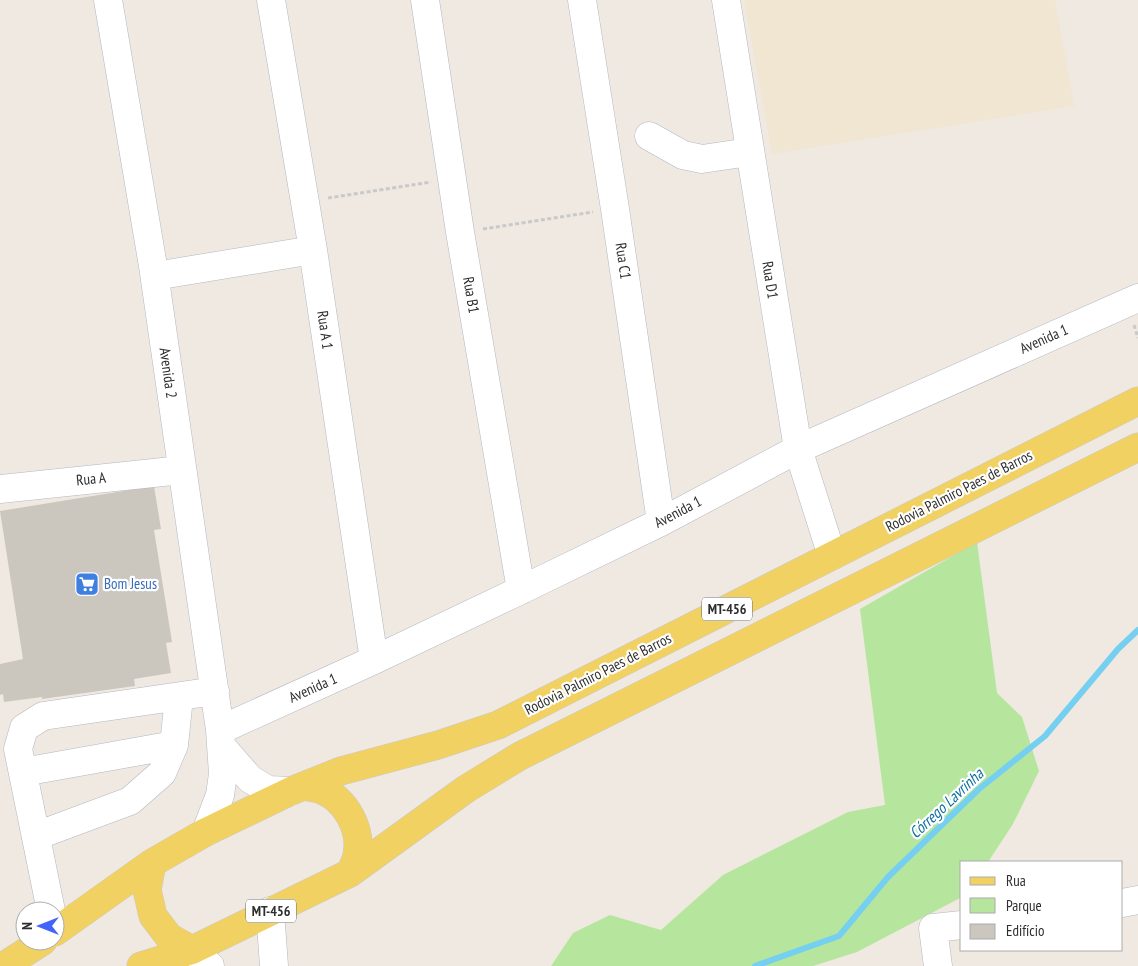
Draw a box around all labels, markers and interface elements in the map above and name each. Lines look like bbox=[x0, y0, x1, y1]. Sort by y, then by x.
street label: Rua C1 bbox=[612, 242, 635, 280]
street label: Rua D1 bbox=[758, 260, 783, 300]
street label: Rua B1 bbox=[459, 275, 484, 315]
street label: Rua A 1 bbox=[313, 309, 338, 351]
street label: Avenida 1 bbox=[1017, 320, 1071, 358]
street label: Avenida 2 bbox=[156, 346, 181, 399]
street label: Rodovia Palmiro Paes de Barros bbox=[882, 445, 1035, 536]
street label: Rua A bbox=[75, 467, 108, 489]
street label: Avenida 1 bbox=[651, 491, 705, 532]
supermarket icon: Bom Jesus bbox=[74, 571, 100, 597]
place label: Bom Jesus bbox=[104, 574, 157, 593]
road number: MT-456 bbox=[702, 598, 752, 620]
street label: Rodovia Palmiro Paes de Barros bbox=[521, 628, 674, 719]
street label: Avenida 1 bbox=[286, 669, 340, 707]
water label: Córrego Lavrinha bbox=[905, 763, 988, 842]
legend bbox=[960, 861, 1123, 951]
text: Rua bbox=[1006, 871, 1026, 890]
text: Parque bbox=[1006, 896, 1042, 915]
road number: MT-456 bbox=[246, 899, 296, 922]
north arrow bbox=[15, 901, 65, 951]
text: Edifício bbox=[1006, 921, 1044, 940]
text: N bbox=[18, 922, 36, 930]

